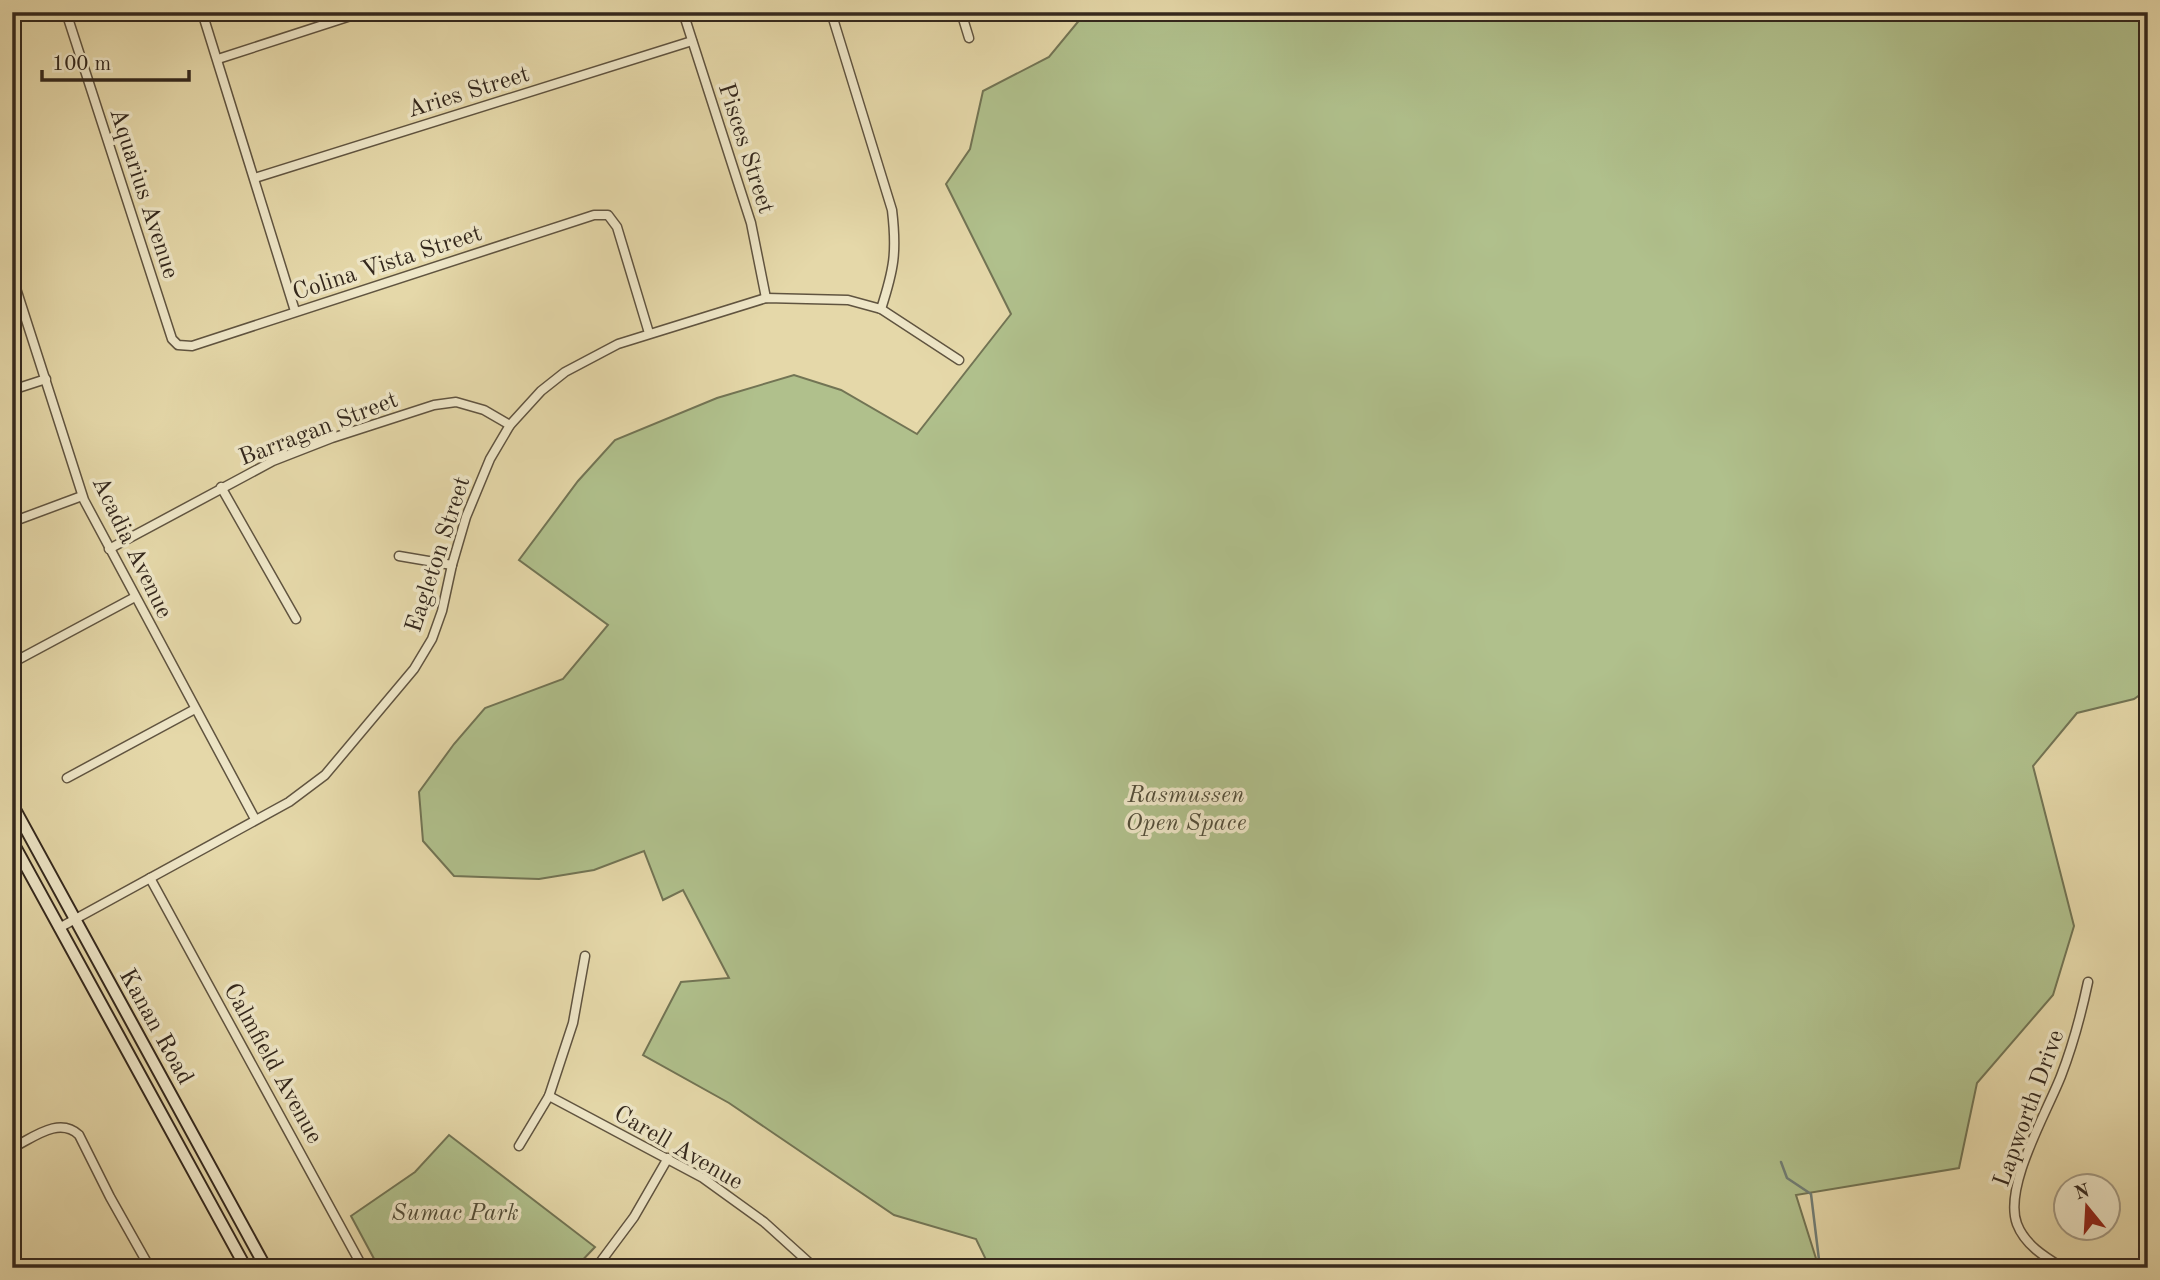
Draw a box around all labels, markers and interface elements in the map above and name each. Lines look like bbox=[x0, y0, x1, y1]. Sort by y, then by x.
scale bar bbox=[42, 38, 189, 82]
text: 100 m bbox=[52, 54, 111, 75]
street label: Aries Street bbox=[405, 63, 533, 123]
street label: Pisces Street bbox=[713, 80, 777, 217]
street label: Aquarius Avenue bbox=[104, 105, 182, 282]
street label: Colina Vista Street bbox=[290, 222, 485, 306]
street label: Barragan Street bbox=[236, 389, 401, 471]
street label: Acadia Avenue bbox=[87, 473, 176, 623]
street label: Eagleton Street bbox=[402, 474, 475, 636]
park label: Rasmussen Open Space bbox=[1125, 784, 1247, 836]
street label: Kanan Road bbox=[114, 965, 197, 1089]
street label: Calmfield Avenue bbox=[218, 980, 326, 1148]
street label: Lapworth Drive bbox=[1990, 1027, 2069, 1190]
street label: Carell Avenue bbox=[609, 1102, 747, 1195]
north arrow bbox=[2052, 1172, 2122, 1242]
text: N bbox=[2073, 1182, 2093, 1204]
park label: Sumac Park bbox=[391, 1202, 519, 1226]

